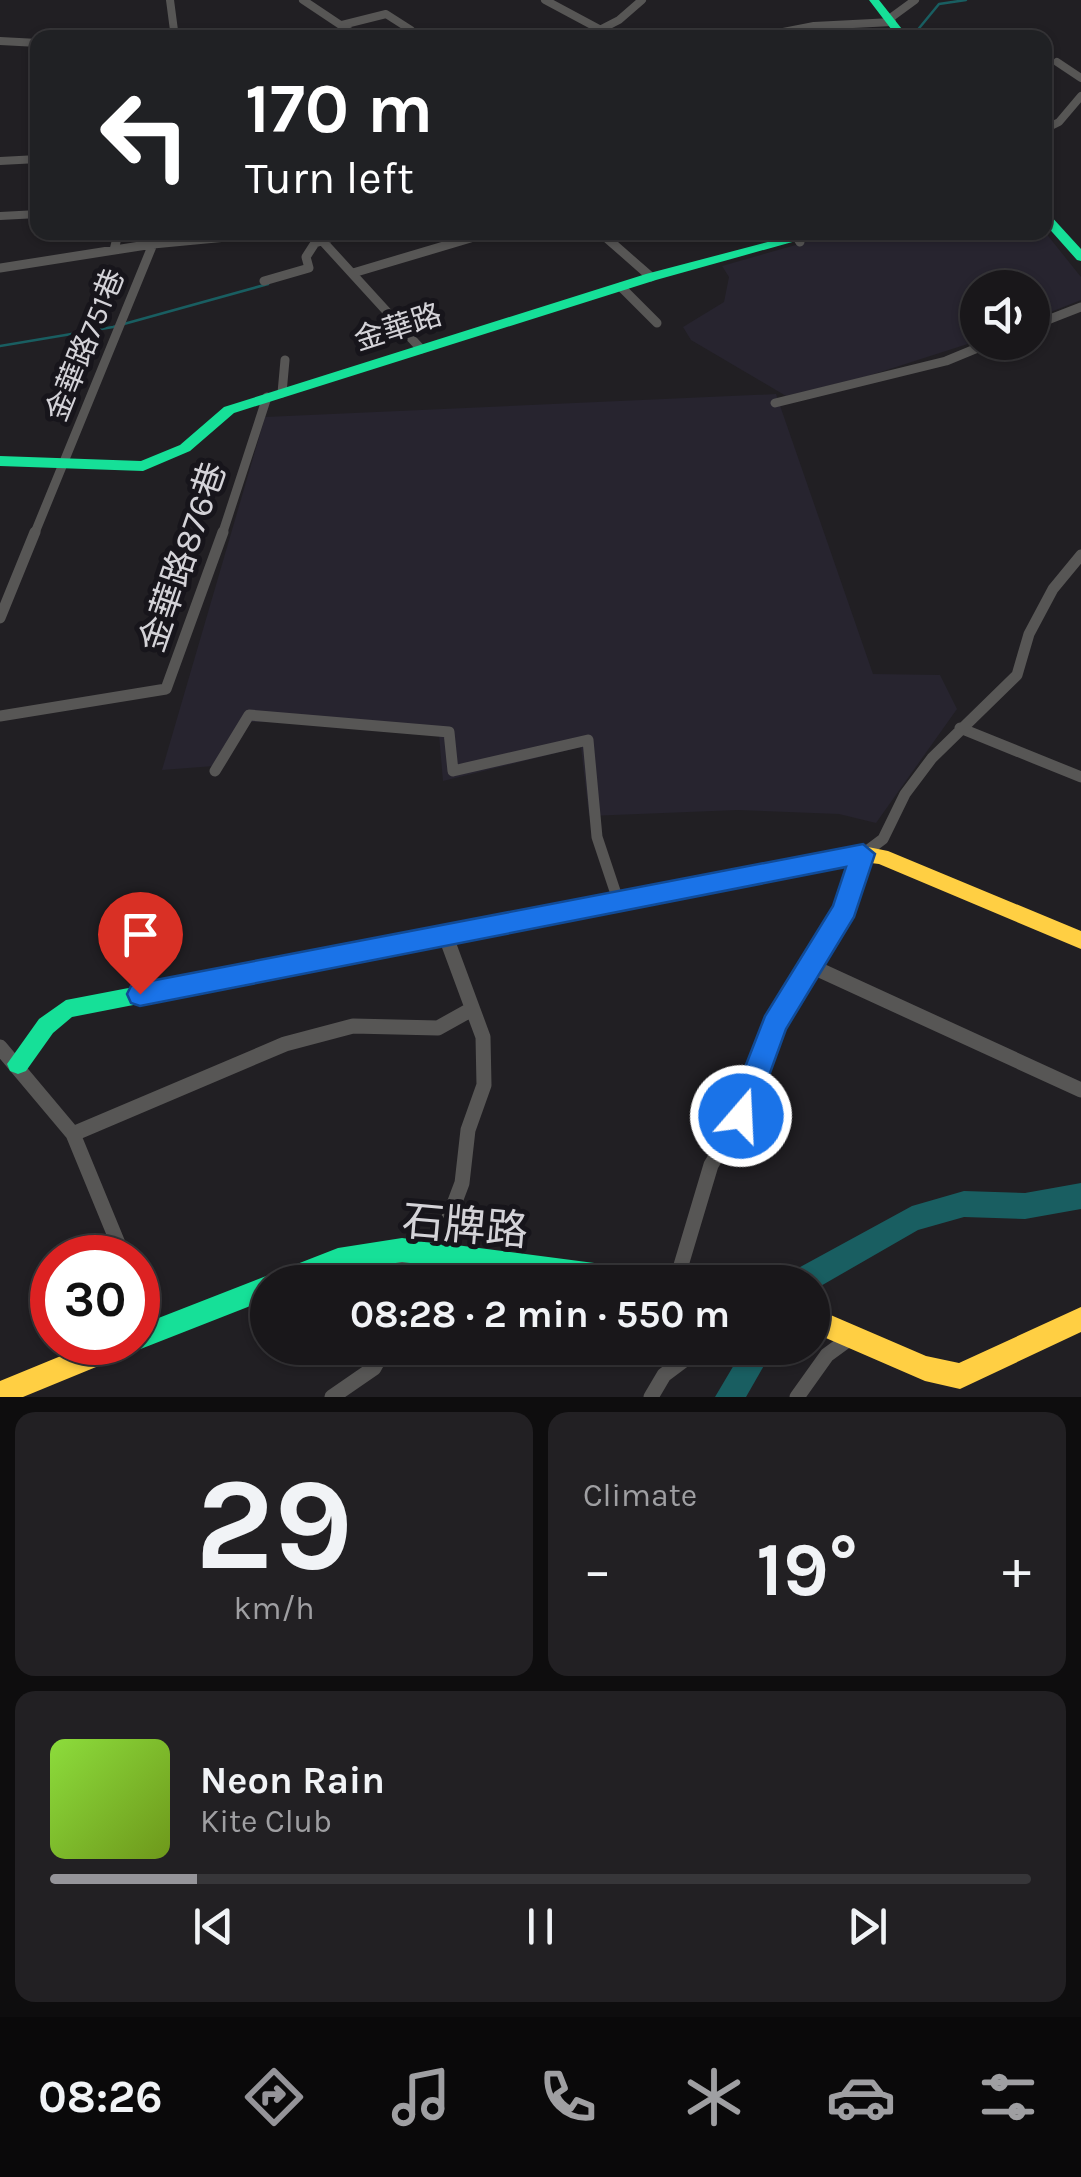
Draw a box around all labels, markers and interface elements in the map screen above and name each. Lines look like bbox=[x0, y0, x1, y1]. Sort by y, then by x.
text: 170 m bbox=[245, 68, 433, 150]
icon: left bbox=[80, 70, 210, 200]
text: Turn left bbox=[245, 152, 414, 204]
street label: 金華路751巷 bbox=[38, 264, 132, 426]
map controls bbox=[960, 270, 1050, 360]
button: sound bbox=[960, 270, 1050, 360]
street label: 金華路 bbox=[350, 296, 446, 358]
street label: 金華路876巷 bbox=[131, 457, 235, 657]
pin bbox=[98, 892, 183, 995]
icon: arrive bbox=[113, 907, 168, 962]
position arrow bbox=[689, 1064, 793, 1168]
street label: 石牌路 bbox=[400, 1196, 530, 1256]
speed limit sign: 30 bbox=[30, 1235, 160, 1365]
text: 08:28 · 2 min · 550 m bbox=[350, 1292, 730, 1337]
text: 29 bbox=[195, 1449, 353, 1601]
text: Climate bbox=[583, 1477, 697, 1514]
text: 19° bbox=[756, 1526, 858, 1614]
text: − bbox=[583, 1538, 612, 1602]
text: + bbox=[1002, 1538, 1031, 1602]
text: km/h bbox=[233, 1590, 315, 1627]
text: Neon Rain bbox=[200, 1758, 385, 1803]
text: Kite Club bbox=[200, 1803, 332, 1840]
icon: previous bbox=[186, 1899, 241, 1954]
icon: pause bbox=[513, 1899, 568, 1954]
icon: next bbox=[840, 1899, 895, 1954]
icon: directions bbox=[239, 2062, 309, 2132]
icon: music bbox=[386, 2062, 456, 2132]
icon: phone bbox=[533, 2062, 603, 2132]
icon: climate bbox=[679, 2062, 749, 2132]
icon: car bbox=[826, 2062, 896, 2132]
icon: filters bbox=[973, 2062, 1043, 2132]
text: 08:26 bbox=[38, 2071, 163, 2123]

